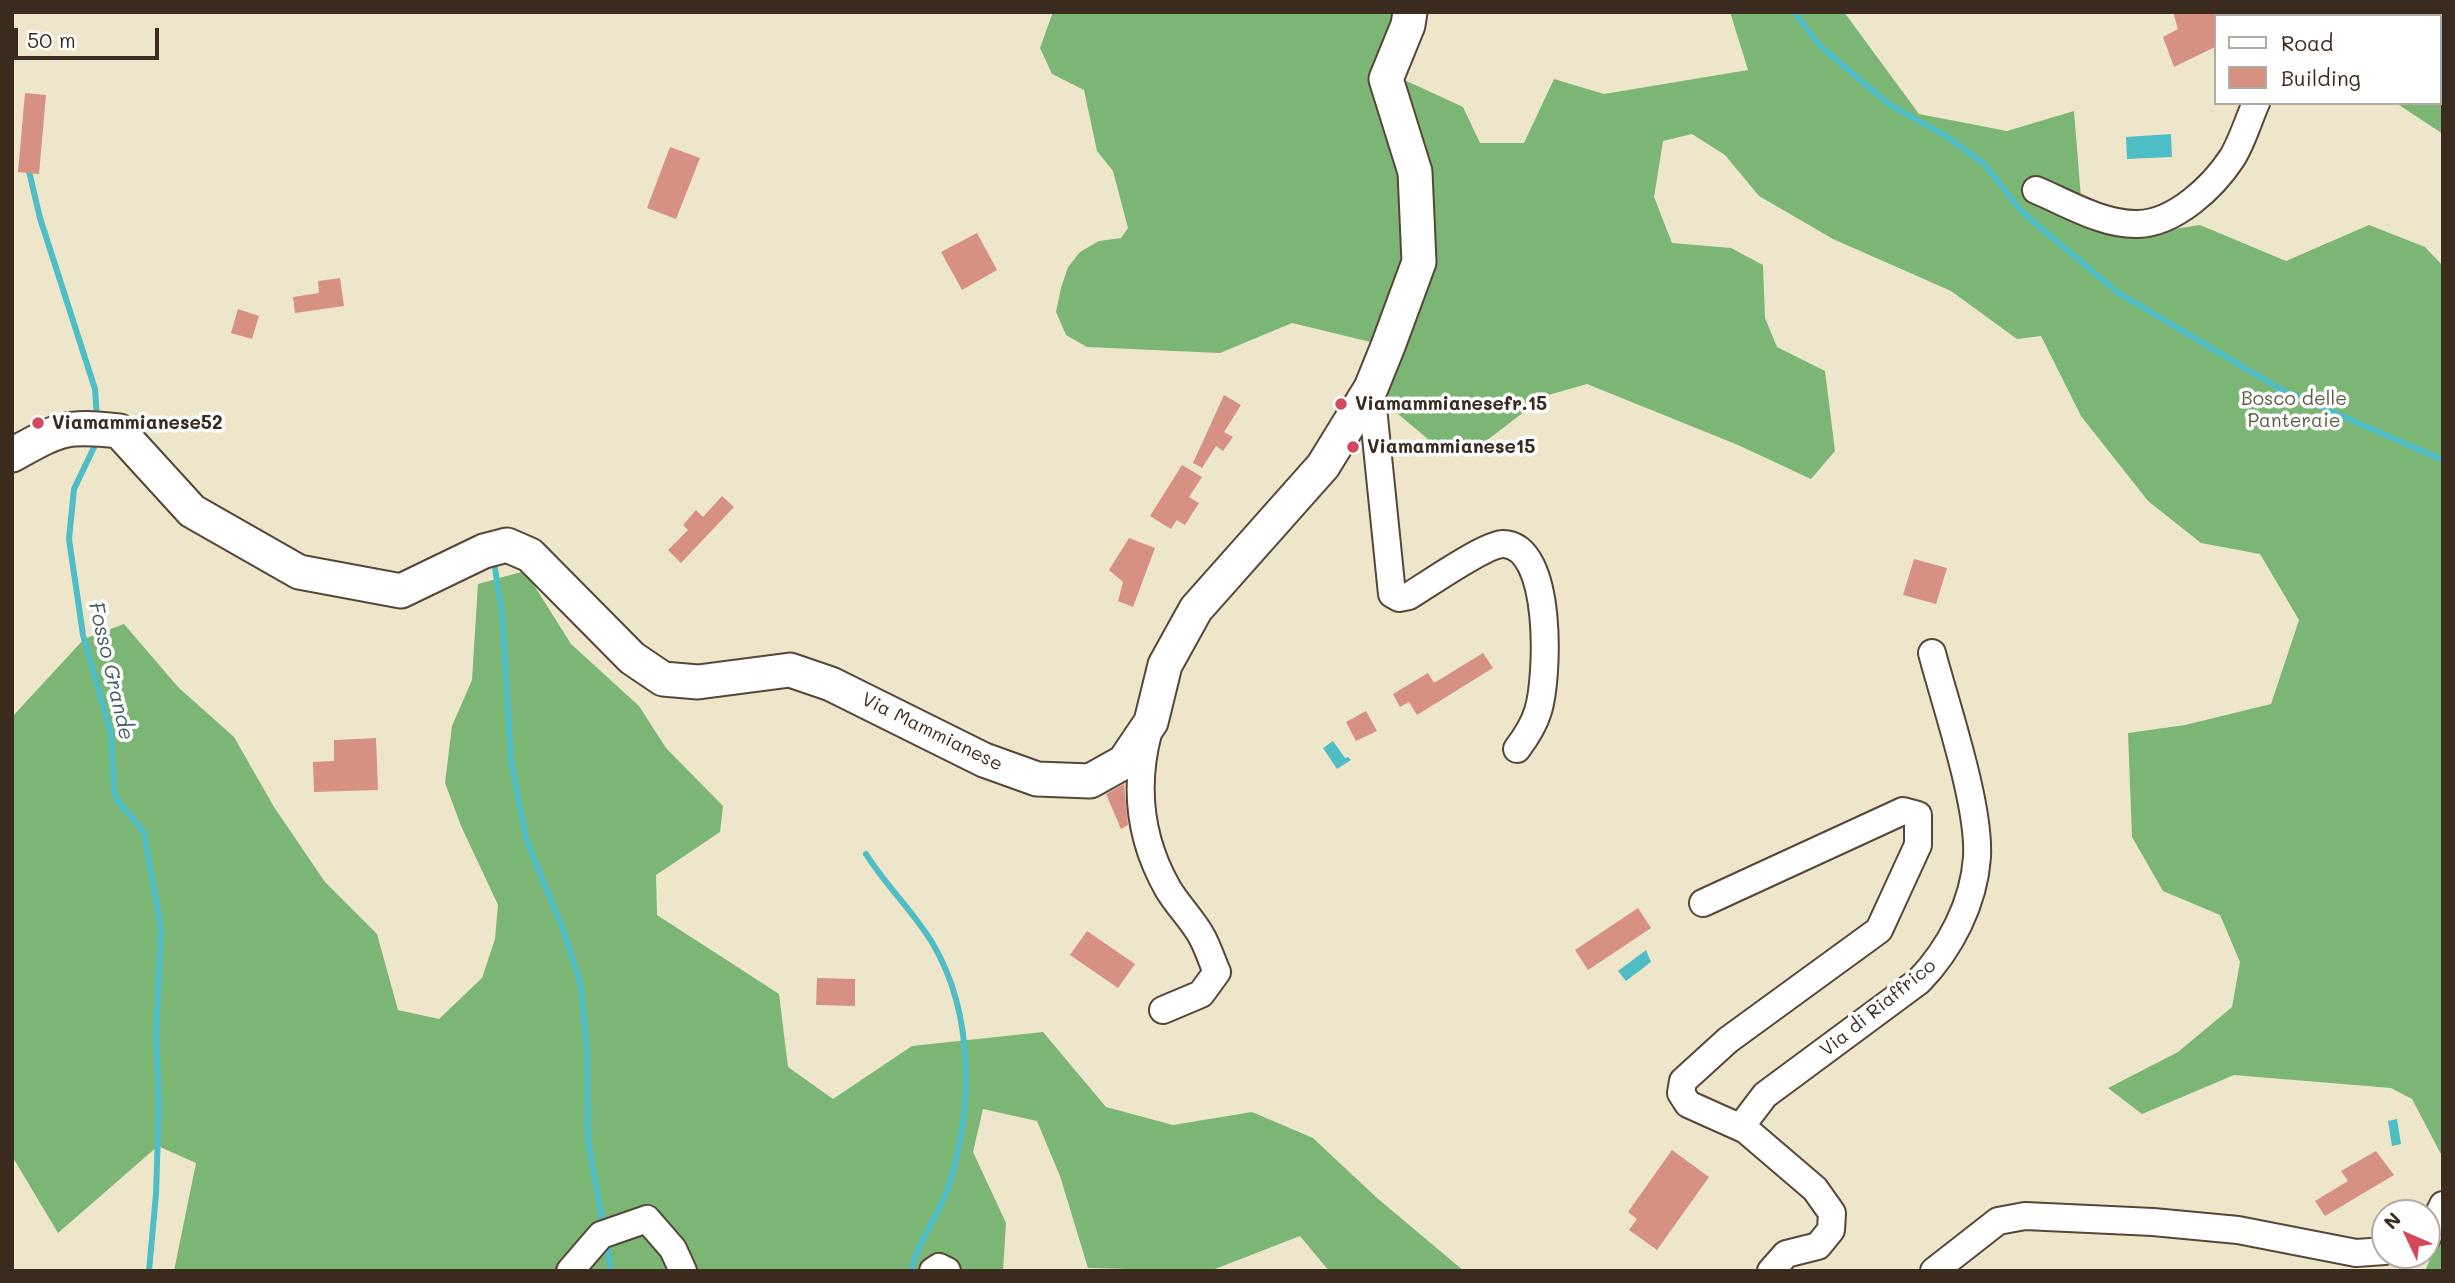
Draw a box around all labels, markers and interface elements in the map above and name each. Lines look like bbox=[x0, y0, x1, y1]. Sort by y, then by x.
scale bar bbox=[18, 14, 163, 58]
legend bbox=[2214, 14, 2441, 105]
text: 50 m bbox=[27, 26, 76, 53]
text: Road bbox=[2281, 29, 2333, 56]
text: Building bbox=[2281, 64, 2361, 91]
park label: Bosco delle Panteraie bbox=[2241, 388, 2347, 432]
place label: Viamammianesefr.15 bbox=[1355, 393, 1547, 415]
marker: Viamammianesefr.15 bbox=[1333, 396, 1349, 412]
place label: Viamammianese52 bbox=[52, 412, 223, 434]
marker: Viamammianese52 bbox=[30, 415, 46, 431]
place label: Viamammianese15 bbox=[1367, 436, 1535, 458]
marker: Viamammianese15 bbox=[1345, 439, 1361, 455]
water label: Fosso Grande bbox=[83, 600, 139, 742]
street label: Via Mammianese bbox=[858, 688, 1006, 776]
street label: Via di Riaffrico bbox=[1816, 954, 1940, 1062]
north arrow bbox=[2371, 1199, 2441, 1269]
text: N bbox=[2378, 1207, 2406, 1234]

